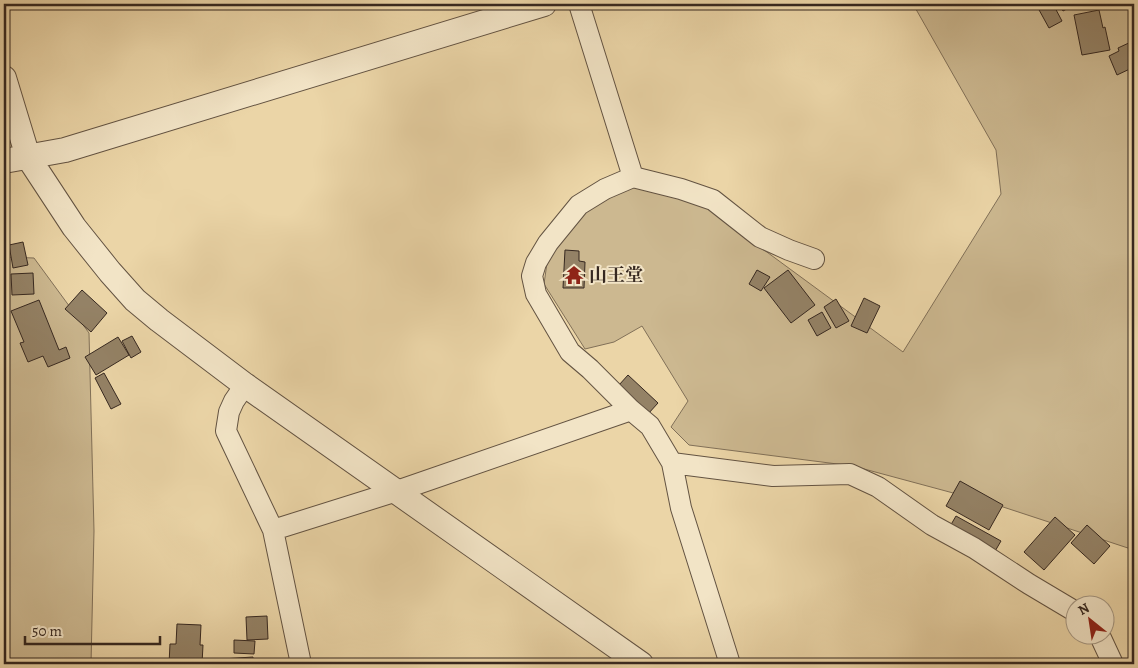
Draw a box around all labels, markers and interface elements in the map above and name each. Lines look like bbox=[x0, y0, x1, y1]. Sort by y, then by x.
place label: 山王堂 bbox=[589, 263, 643, 287]
temple icon: 山王堂 bbox=[563, 264, 585, 286]
north arrow bbox=[1066, 596, 1116, 646]
text: N bbox=[1075, 598, 1093, 620]
scale bar bbox=[25, 613, 160, 645]
text: 50 m bbox=[32, 621, 62, 641]

